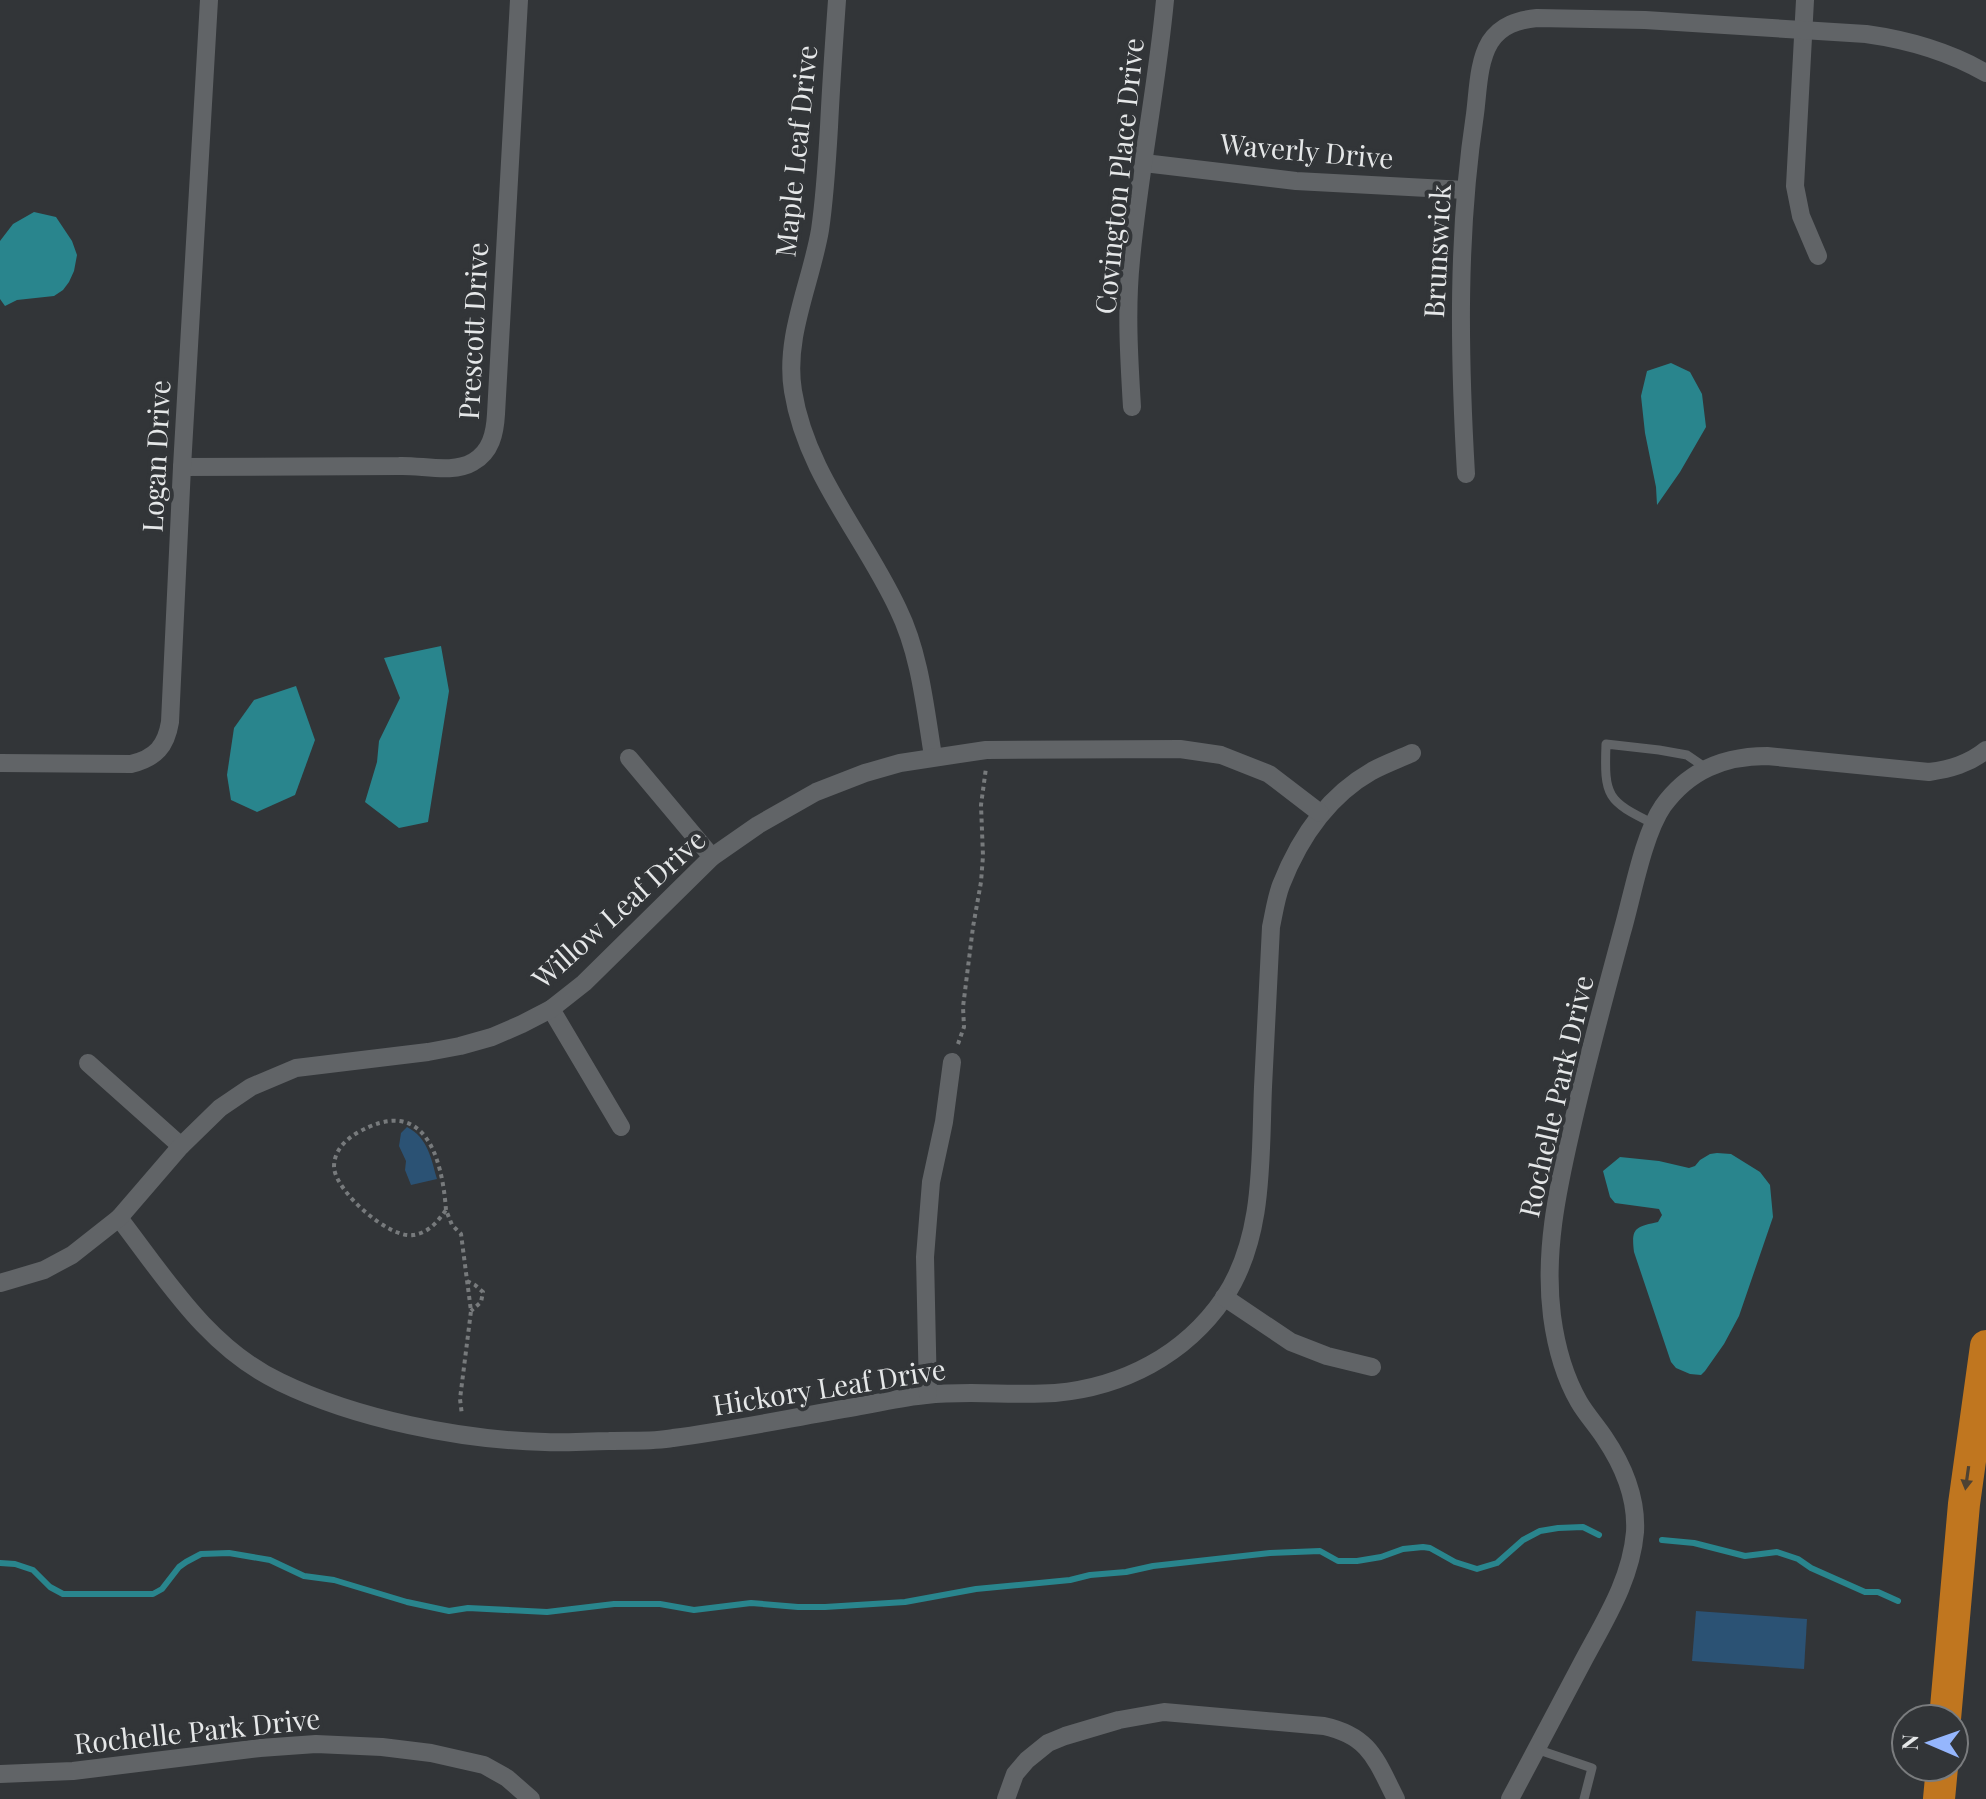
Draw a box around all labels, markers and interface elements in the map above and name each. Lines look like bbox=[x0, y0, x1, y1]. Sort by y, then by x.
street label: Covington Place Drive bbox=[1085, 36, 1151, 316]
street label: Maple Leaf Drive bbox=[765, 43, 825, 259]
street label: Waverly Drive bbox=[1218, 124, 1395, 176]
street label: Brunswick bbox=[1414, 183, 1458, 319]
street label: Prescott Drive bbox=[449, 241, 495, 421]
street label: Logan Drive bbox=[133, 379, 177, 533]
street label: Willow Leaf Drive bbox=[523, 820, 712, 996]
street label: Rochelle Park Drive bbox=[1509, 971, 1601, 1221]
street label: Hickory Leaf Drive bbox=[710, 1349, 948, 1423]
one-way arrow bbox=[1960, 1466, 1973, 1491]
street label: Rochelle Park Drive bbox=[72, 1699, 322, 1761]
north arrow bbox=[1890, 1703, 1970, 1783]
text: N bbox=[1894, 1734, 1924, 1751]

